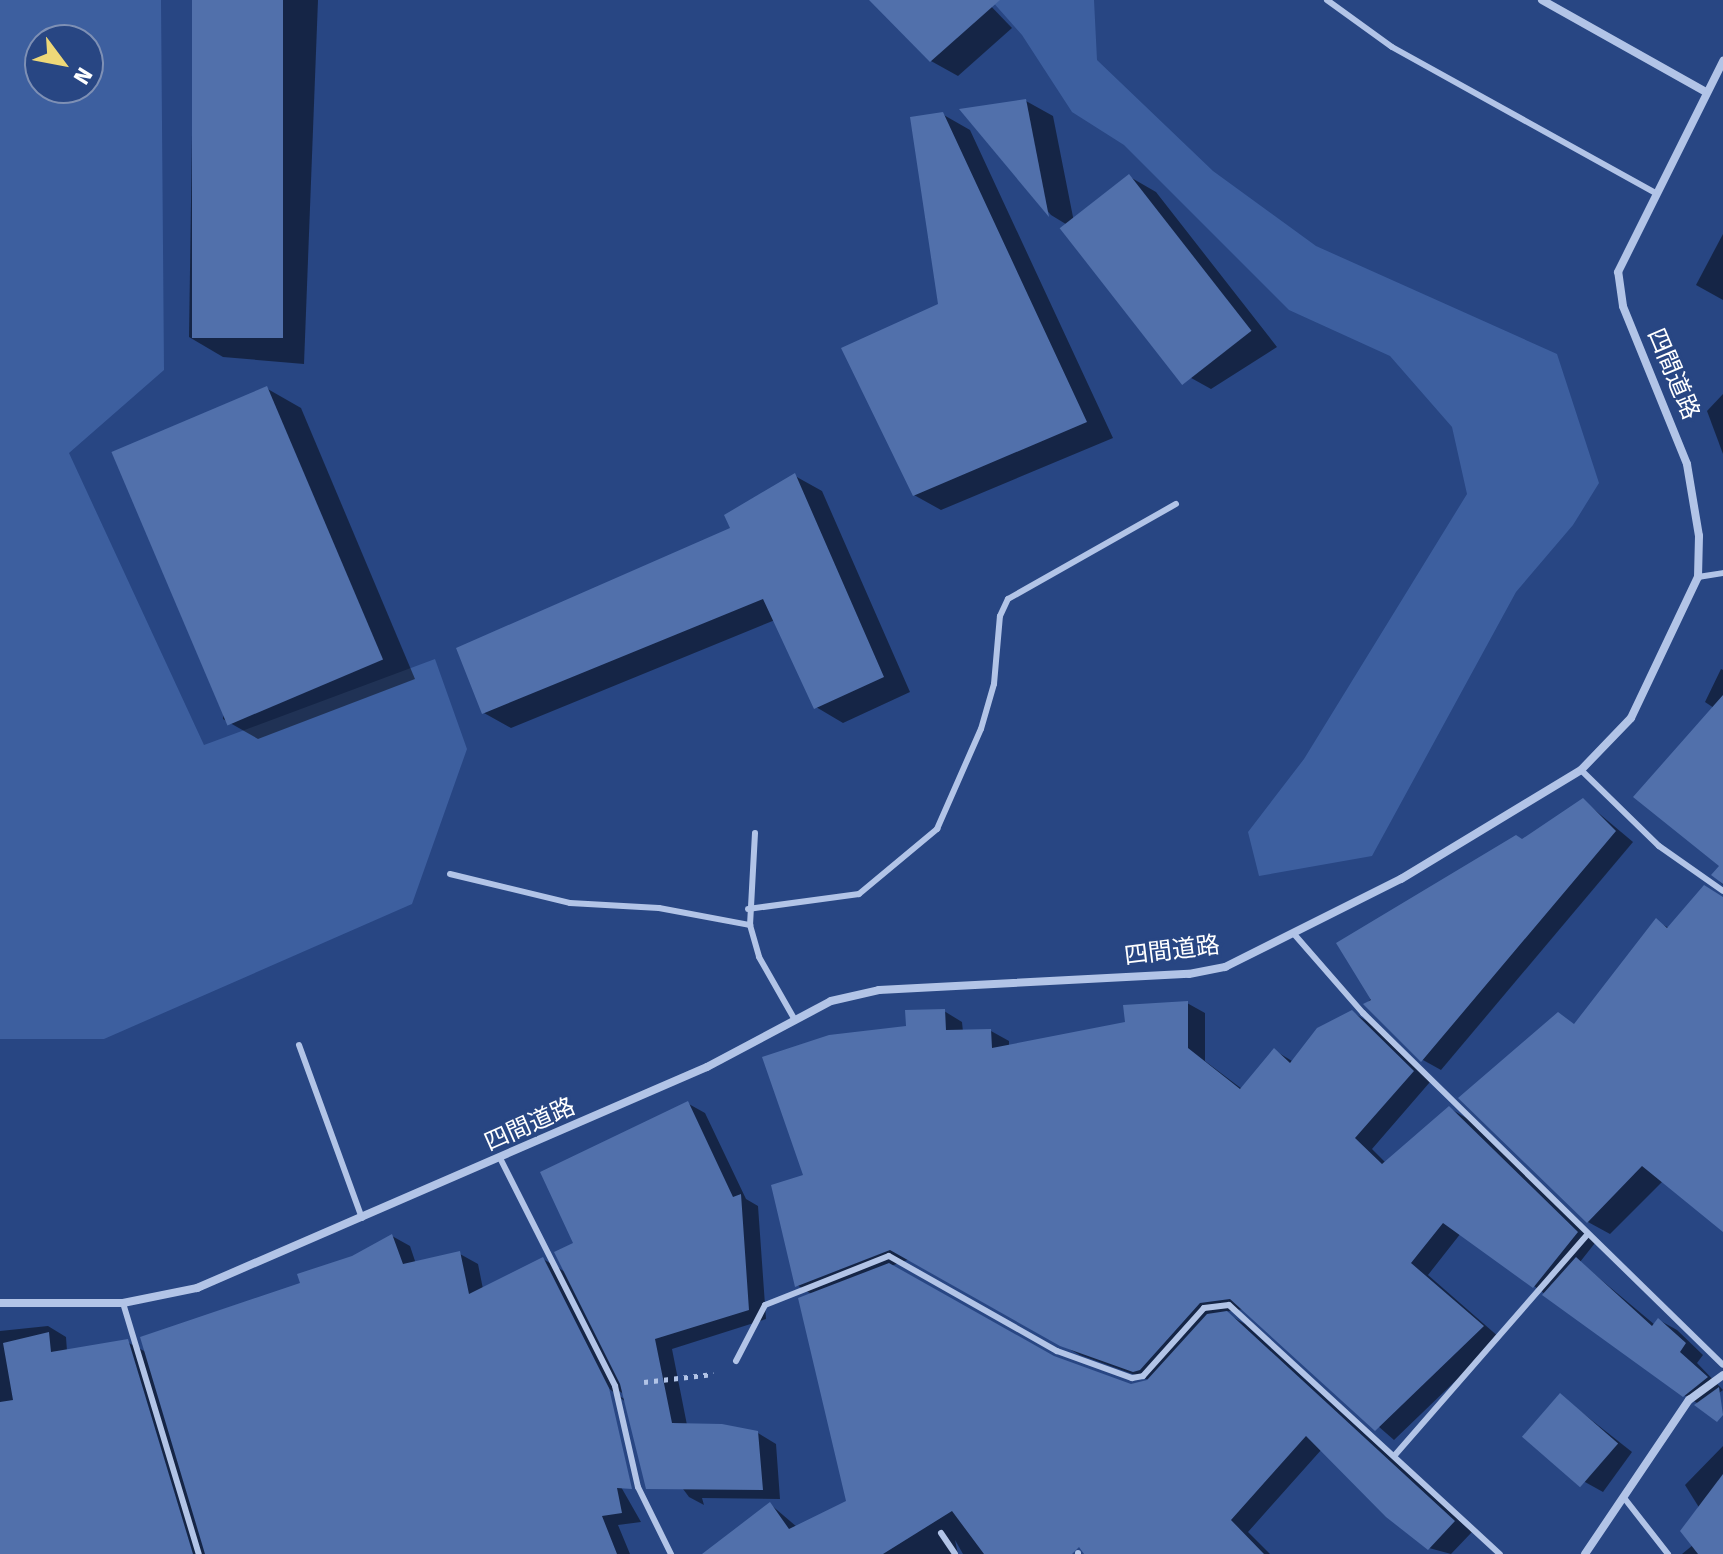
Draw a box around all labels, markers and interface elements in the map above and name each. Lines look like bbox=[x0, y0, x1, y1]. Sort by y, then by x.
north arrow bbox=[24, 24, 104, 104]
text: N bbox=[68, 63, 98, 89]
street label: 四間道路 bbox=[1641, 324, 1705, 424]
street label: 四間道路 bbox=[1123, 931, 1221, 971]
street label: 四間道路 bbox=[480, 1092, 580, 1158]

